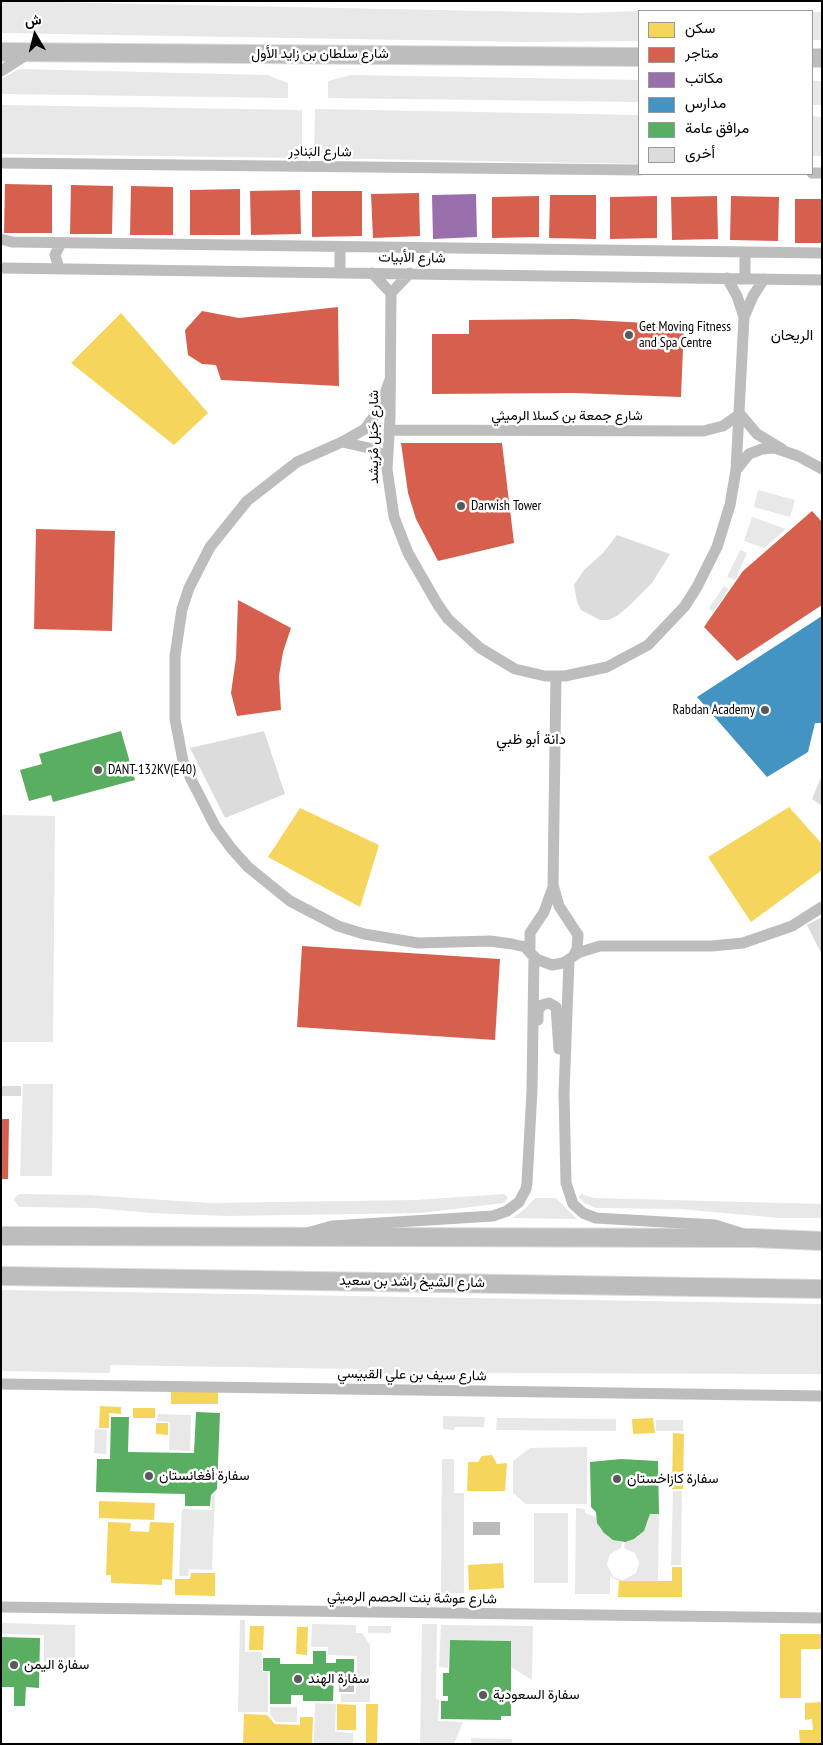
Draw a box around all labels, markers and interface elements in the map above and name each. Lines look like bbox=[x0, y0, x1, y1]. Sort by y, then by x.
north arrow bbox=[10, 10, 60, 60]
text: ش bbox=[23, 10, 42, 30]
legend bbox=[638, 10, 813, 175]
text: سكن bbox=[685, 18, 715, 37]
text: متاجر bbox=[685, 43, 719, 62]
street label: شارع سلطان بن زايد الأول bbox=[251, 46, 389, 62]
text: مكاتب bbox=[685, 68, 723, 87]
text: مدارس bbox=[685, 93, 726, 112]
text: مرافق عامة bbox=[685, 118, 749, 137]
street label: شارع البَنادِر bbox=[288, 143, 352, 161]
text: أخرى bbox=[685, 143, 715, 162]
street label: شارع الأبيات bbox=[378, 249, 446, 267]
place label: Get Moving Fitness and Spa Centre bbox=[639, 319, 731, 352]
district label: الريحان bbox=[771, 327, 813, 345]
marker: Get Moving Fitness and Spa Centre bbox=[623, 329, 635, 341]
street label: شارع جَبَل مُرَيشد bbox=[366, 390, 382, 484]
street label: شارع جمعة بن كسلا الرميثي bbox=[491, 408, 643, 424]
place label: Darwish Tower bbox=[471, 498, 541, 514]
marker: Darwish Tower bbox=[455, 500, 467, 512]
place label: Rabdan Academy bbox=[673, 702, 755, 718]
marker: Rabdan Academy bbox=[759, 704, 771, 716]
district label: دانة أبو ظبي bbox=[496, 731, 566, 749]
place label: DANT-132KV(E40) bbox=[108, 762, 195, 778]
marker: DANT-132KV(E40) bbox=[92, 764, 104, 776]
street label: شارع الشيخ راشد بن سعيد bbox=[339, 1272, 485, 1292]
street label: شارع سيف بن علي القبيسي bbox=[337, 1365, 487, 1385]
place label: سفارة أفغانستان bbox=[159, 1468, 249, 1484]
marker: سفارة أفغانستان bbox=[143, 1470, 155, 1482]
place label: سفارة كازاخستان bbox=[627, 1471, 719, 1487]
marker: سفارة كازاخستان bbox=[611, 1473, 623, 1485]
street label: شارع عوشة بنت الحصم الرميثي bbox=[327, 1588, 497, 1608]
place label: سفارة اليمن bbox=[24, 1657, 89, 1673]
marker: سفارة اليمن bbox=[8, 1659, 20, 1671]
place label: سفارة الهند bbox=[308, 1671, 369, 1687]
marker: سفارة الهند bbox=[292, 1673, 304, 1685]
place label: سفارة السعودية bbox=[493, 1687, 580, 1703]
marker: سفارة السعودية bbox=[477, 1689, 489, 1701]

